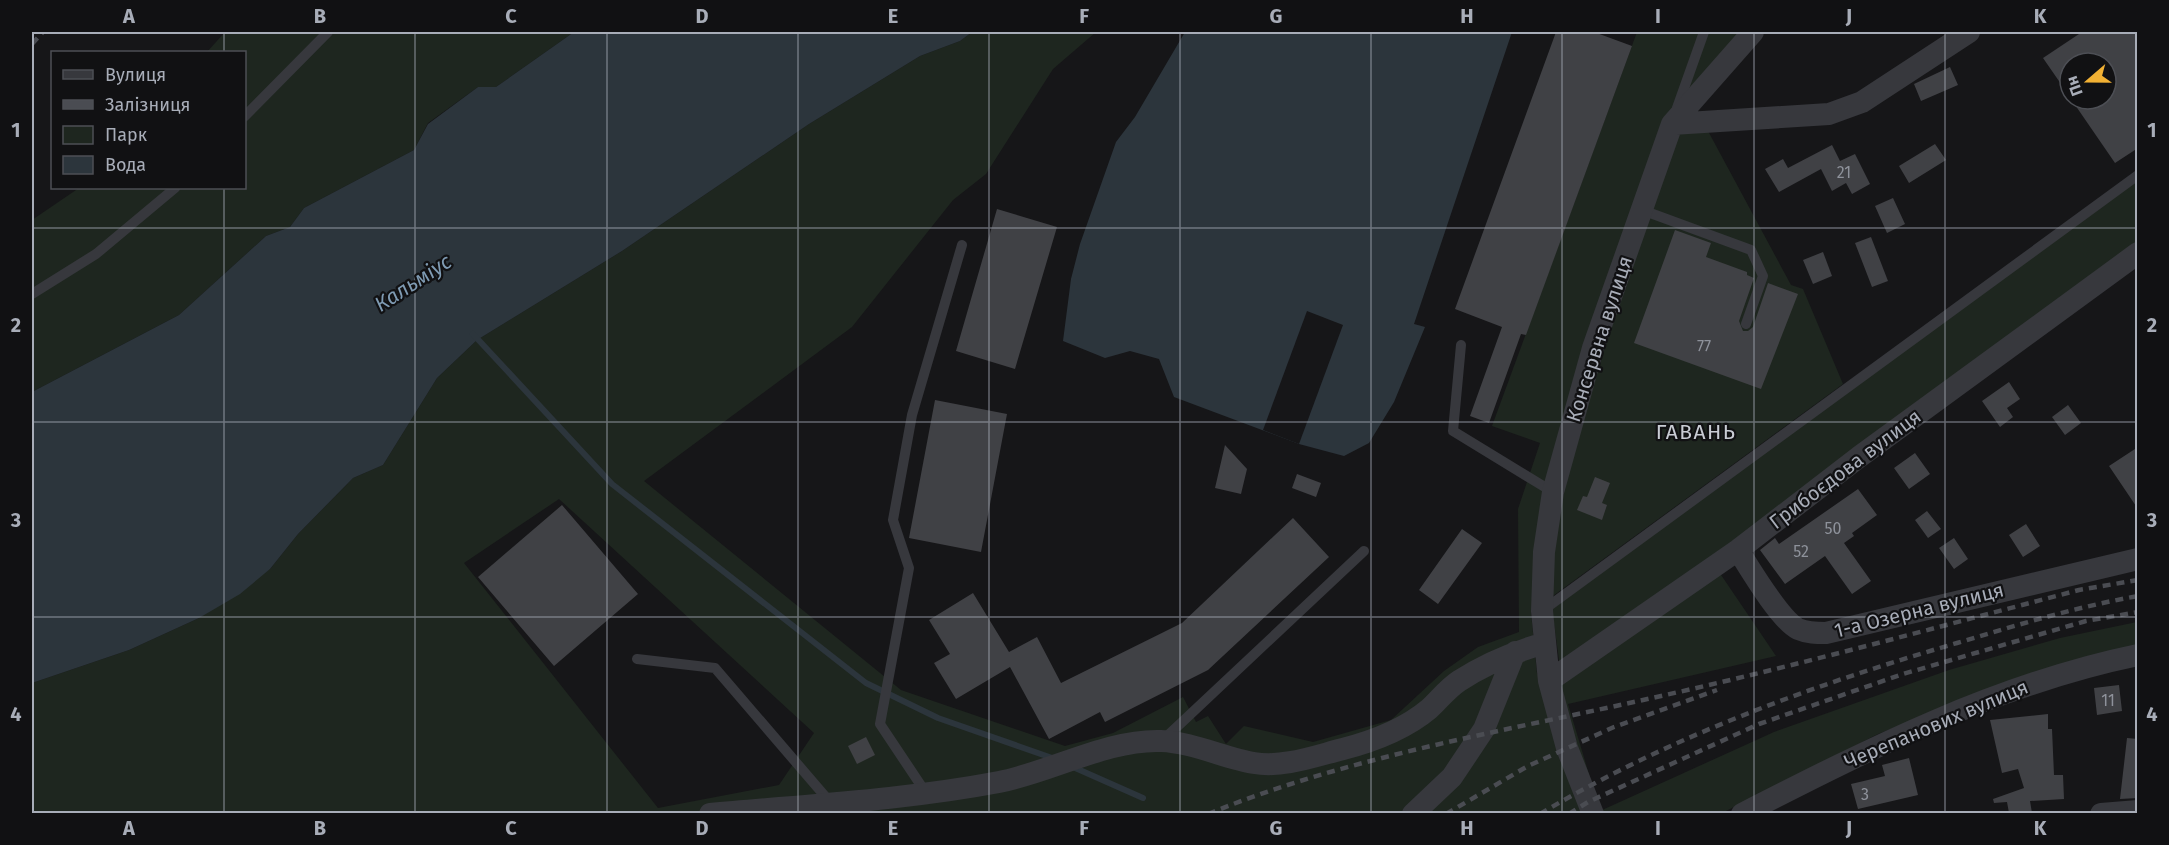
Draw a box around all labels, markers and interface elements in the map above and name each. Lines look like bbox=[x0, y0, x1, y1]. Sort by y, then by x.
text: A bbox=[122, 4, 136, 28]
text: B bbox=[314, 4, 326, 28]
text: C bbox=[505, 4, 517, 28]
text: D bbox=[695, 4, 709, 28]
text: E bbox=[888, 4, 898, 28]
text: F bbox=[1079, 4, 1089, 28]
text: G bbox=[1270, 4, 1282, 28]
text: H bbox=[1460, 4, 1474, 28]
text: I bbox=[1655, 4, 1661, 28]
text: J bbox=[1845, 4, 1852, 28]
text: K bbox=[2034, 4, 2047, 28]
legend bbox=[51, 51, 246, 189]
north arrow bbox=[2058, 51, 2118, 111]
text: Вулиця bbox=[105, 64, 166, 86]
text: Пн bbox=[2062, 73, 2087, 99]
text: Залізниця bbox=[105, 94, 191, 116]
text: 1 bbox=[11, 118, 21, 142]
text: 1 bbox=[2147, 118, 2157, 142]
text: Парк bbox=[105, 124, 148, 146]
text: Вода bbox=[105, 154, 146, 176]
house number: 21 bbox=[1837, 163, 1851, 182]
water label: Кальміус bbox=[370, 248, 456, 318]
street label: Консервна вулиця bbox=[1561, 253, 1637, 425]
text: 2 bbox=[11, 313, 21, 337]
text: 2 bbox=[2147, 313, 2157, 337]
house number: 77 bbox=[1697, 337, 1711, 356]
street label: Грибоєдова вулиця bbox=[1764, 404, 1926, 534]
district label: ГАВАНЬ bbox=[1656, 419, 1736, 445]
text: 3 bbox=[10, 508, 21, 532]
text: 3 bbox=[2146, 508, 2157, 532]
house number: 50 bbox=[1825, 519, 1842, 538]
house number: 52 bbox=[1793, 542, 1809, 561]
street label: 1-а Озерна вулиця bbox=[1832, 577, 2006, 643]
street label: Черепанових вулиця bbox=[1841, 674, 2031, 774]
house number: 11 bbox=[2101, 691, 2115, 710]
text: 4 bbox=[10, 702, 22, 726]
text: 4 bbox=[2146, 702, 2158, 726]
house number: 3 bbox=[1861, 785, 1869, 804]
text: A bbox=[122, 816, 136, 840]
text: B bbox=[314, 816, 326, 840]
text: C bbox=[505, 816, 517, 840]
text: D bbox=[695, 816, 709, 840]
text: E bbox=[888, 816, 898, 840]
text: F bbox=[1079, 816, 1089, 840]
text: G bbox=[1270, 816, 1282, 840]
text: H bbox=[1460, 816, 1474, 840]
text: I bbox=[1655, 816, 1661, 840]
text: J bbox=[1845, 816, 1852, 840]
text: K bbox=[2034, 816, 2047, 840]

